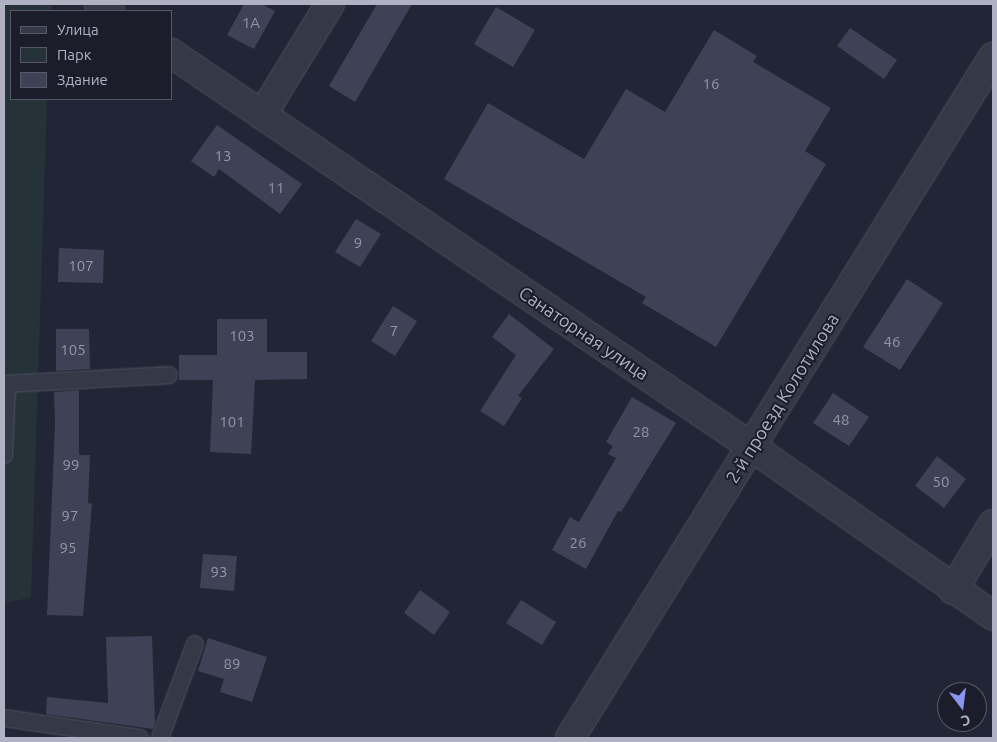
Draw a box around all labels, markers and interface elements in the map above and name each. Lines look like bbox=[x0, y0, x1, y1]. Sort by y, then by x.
legend bbox=[10, 10, 172, 100]
house number: 1А bbox=[242, 14, 260, 32]
text: Улица bbox=[57, 21, 99, 38]
text: Парк bbox=[57, 46, 92, 63]
text: Здание bbox=[57, 71, 108, 88]
house number: 16 bbox=[703, 75, 719, 93]
house number: 13 bbox=[215, 147, 231, 165]
house number: 11 bbox=[268, 179, 284, 197]
house number: 9 bbox=[354, 234, 362, 252]
house number: 107 bbox=[68, 257, 94, 275]
street label: Санаторная улица bbox=[515, 282, 653, 384]
street label: 2-й проезд Колотилова bbox=[721, 309, 843, 487]
house number: 7 bbox=[390, 322, 398, 340]
house number: 103 bbox=[229, 327, 255, 345]
house number: 46 bbox=[884, 333, 900, 351]
house number: 105 bbox=[60, 341, 86, 359]
house number: 48 bbox=[833, 411, 849, 429]
house number: 101 bbox=[219, 413, 245, 431]
house number: 28 bbox=[633, 423, 649, 441]
house number: 99 bbox=[63, 456, 79, 474]
house number: 50 bbox=[933, 473, 949, 491]
house number: 97 bbox=[62, 507, 78, 525]
house number: 26 bbox=[570, 534, 586, 552]
house number: 95 bbox=[60, 539, 76, 557]
house number: 93 bbox=[211, 563, 227, 581]
house number: 89 bbox=[224, 655, 240, 673]
north arrow bbox=[937, 682, 987, 732]
text: С bbox=[959, 712, 972, 729]

